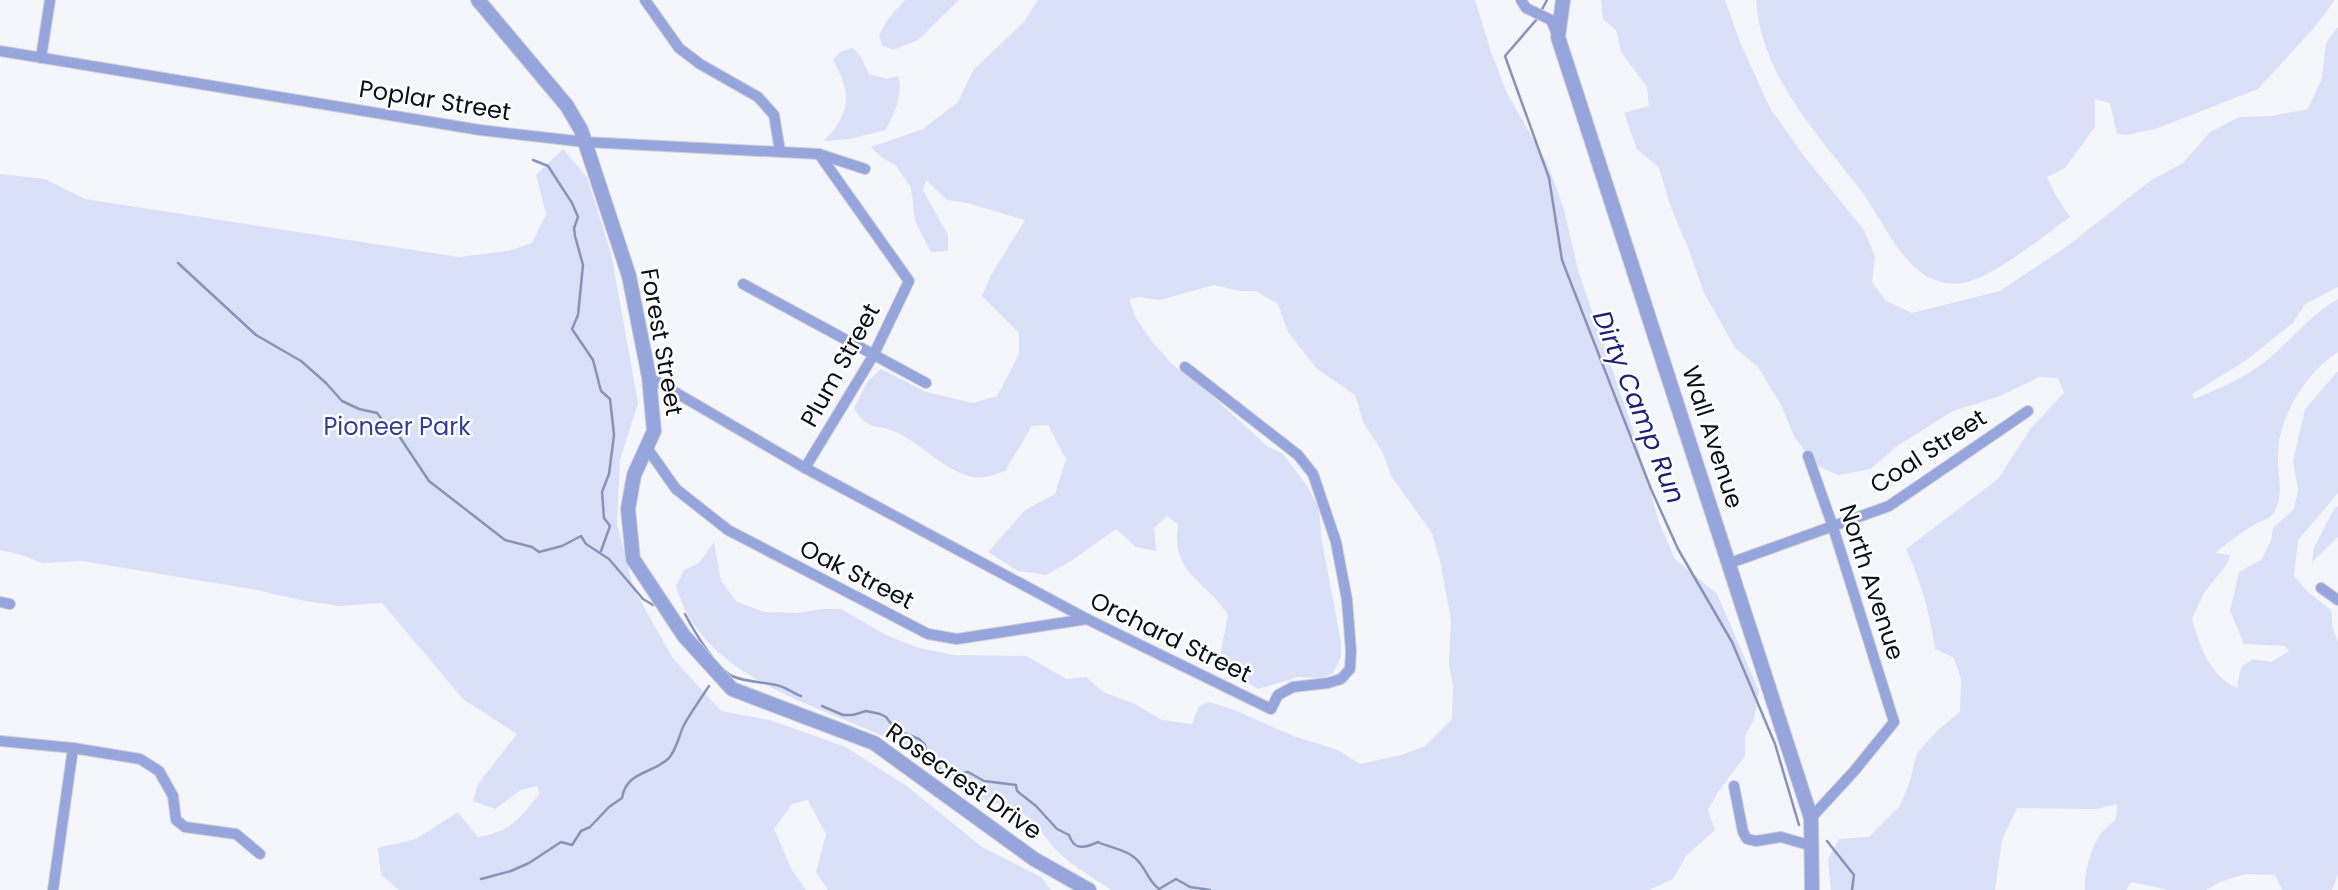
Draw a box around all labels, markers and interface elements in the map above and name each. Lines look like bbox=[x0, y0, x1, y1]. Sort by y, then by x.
street label: Poplar Street bbox=[357, 72, 513, 128]
street label: Forest Street bbox=[633, 266, 691, 418]
street label: Plum Street bbox=[792, 297, 888, 433]
water label: Dirty Camp Run bbox=[1584, 305, 1694, 509]
street label: Wall Avenue bbox=[1674, 362, 1752, 512]
street label: Coal Street bbox=[1863, 401, 1993, 501]
park label: Pioneer Park bbox=[323, 410, 471, 443]
street label: North Avenue bbox=[1831, 500, 1913, 664]
street label: Oak Street bbox=[794, 531, 920, 617]
street label: Orchard Street bbox=[1085, 584, 1257, 690]
street label: Rosecrest Drive bbox=[879, 715, 1049, 847]

